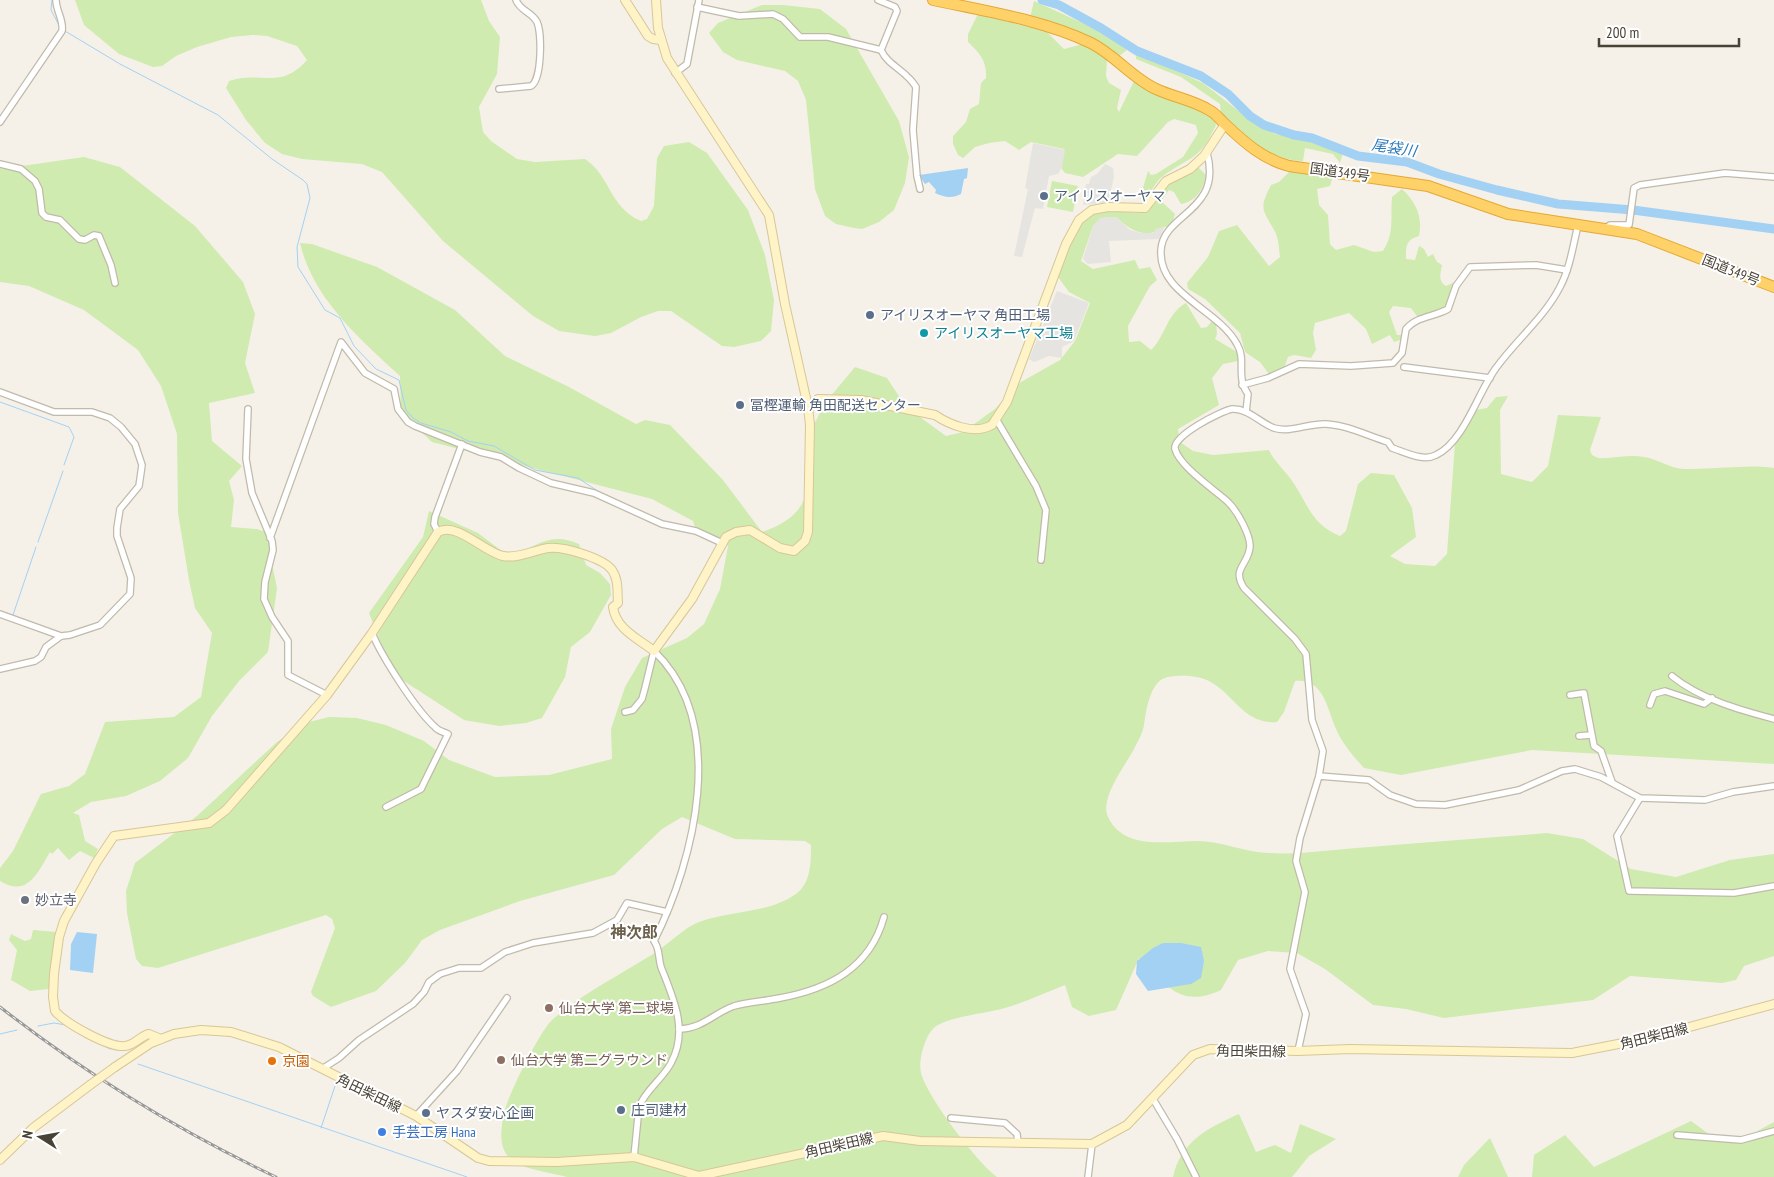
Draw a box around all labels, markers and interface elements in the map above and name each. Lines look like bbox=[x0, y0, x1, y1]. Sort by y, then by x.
scale bar bbox=[1599, 15, 1739, 47]
text: 200 m bbox=[1606, 23, 1639, 42]
water label: 尾袋川 bbox=[1370, 135, 1420, 161]
street label: 国道349号 bbox=[1309, 159, 1371, 185]
place label: アイリスオーヤマ bbox=[1054, 187, 1165, 205]
marker: アイリスオーヤマ bbox=[1038, 190, 1050, 202]
street label: 国道349号 bbox=[1699, 250, 1763, 290]
place label: アイリスオーヤマ 角田工場 bbox=[880, 306, 1050, 324]
marker: アイリスオーヤマ 角田工場 bbox=[864, 309, 876, 321]
place label: アイリスオーヤマ工場 bbox=[934, 324, 1073, 342]
marker: アイリスオーヤマ工場 bbox=[918, 327, 930, 339]
place label: 冨樫運輸 角田配送センター bbox=[750, 396, 921, 414]
marker: 冨樫運輸 角田配送センター bbox=[734, 399, 746, 411]
place label: 妙立寺 bbox=[35, 891, 77, 909]
marker: 妙立寺 bbox=[19, 894, 31, 906]
district label: 神次郎 bbox=[610, 922, 658, 942]
place label: 仙台大学 第二球場 bbox=[559, 999, 674, 1017]
marker: 仙台大学 第二球場 bbox=[543, 1002, 555, 1014]
street label: 角田柴田線 bbox=[1618, 1019, 1690, 1053]
street label: 角田柴田線 bbox=[1216, 1041, 1286, 1061]
place label: 仙台大学 第二グラウンド bbox=[511, 1051, 668, 1069]
place label: 京園 bbox=[282, 1052, 310, 1070]
marker: 仙台大学 第二グラウンド bbox=[495, 1054, 507, 1066]
marker: 京園 bbox=[266, 1055, 278, 1067]
street label: 角田柴田線 bbox=[334, 1070, 404, 1116]
place label: 庄司建材 bbox=[631, 1101, 687, 1119]
place label: ヤスダ安心企画 bbox=[436, 1104, 534, 1122]
marker: 庄司建材 bbox=[615, 1104, 627, 1116]
marker: ヤスダ安心企画 bbox=[420, 1107, 432, 1119]
north arrow bbox=[15, 1112, 65, 1162]
place label: 手芸工房 Hana bbox=[392, 1123, 476, 1141]
marker: 手芸工房 Hana bbox=[376, 1126, 388, 1138]
street label: 角田柴田線 bbox=[803, 1128, 875, 1162]
text: N bbox=[18, 1129, 37, 1140]

